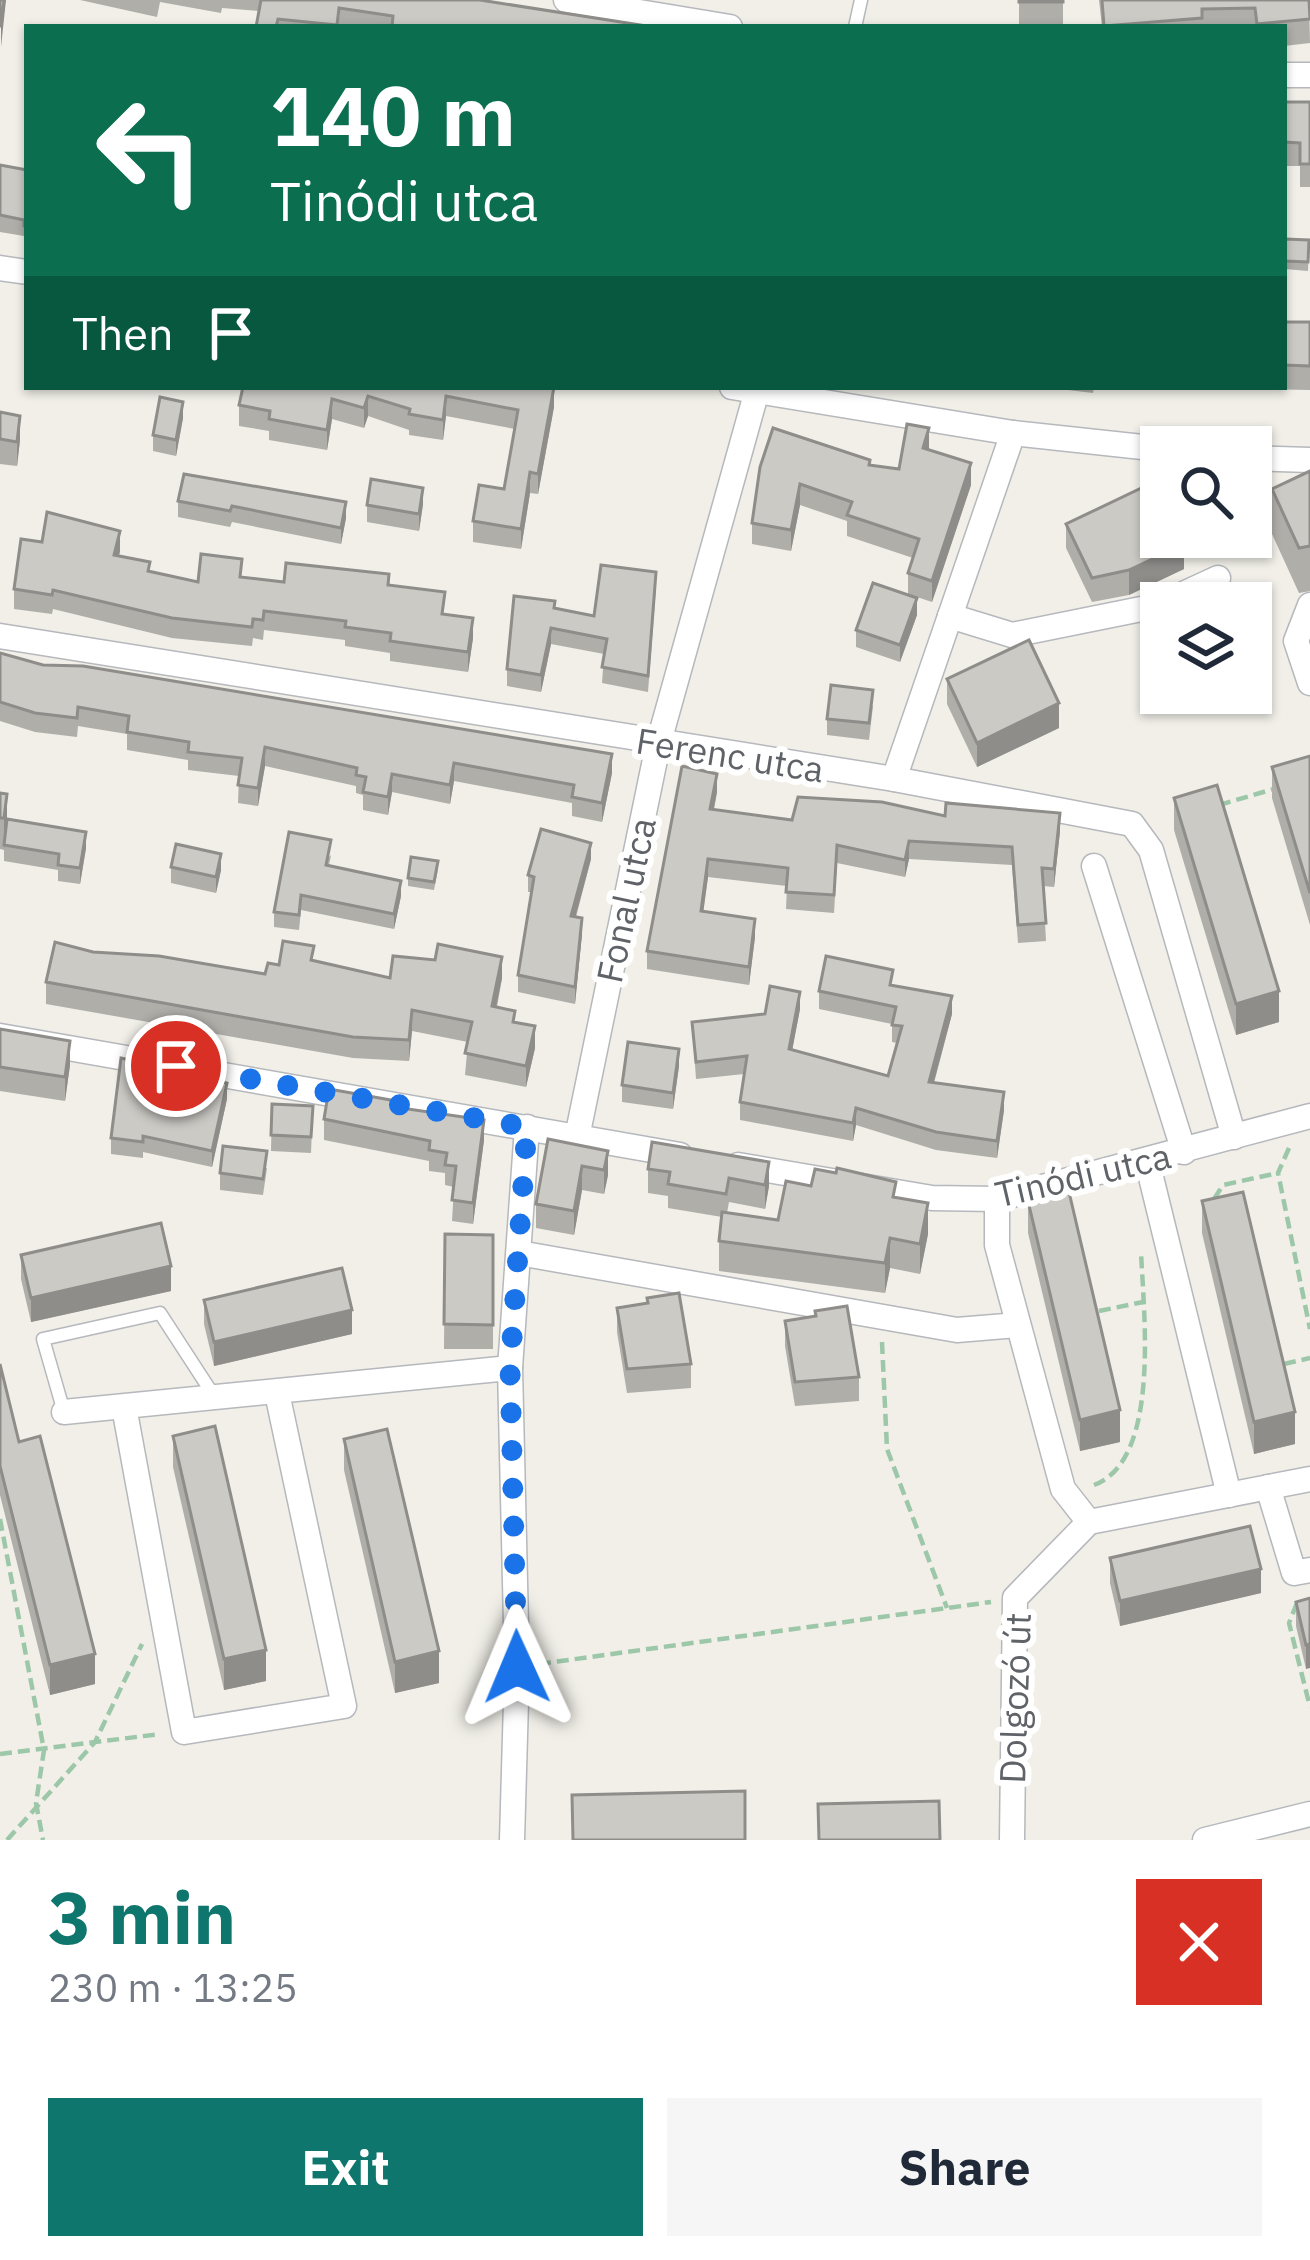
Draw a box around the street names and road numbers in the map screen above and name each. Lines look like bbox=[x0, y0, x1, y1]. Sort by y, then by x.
street label: Ferenc utca bbox=[633, 717, 827, 793]
street label: Fonal utca bbox=[585, 813, 666, 987]
street label: Tinódi utca bbox=[990, 1131, 1175, 1218]
street label: Dolgozó út bbox=[988, 1612, 1041, 1784]

